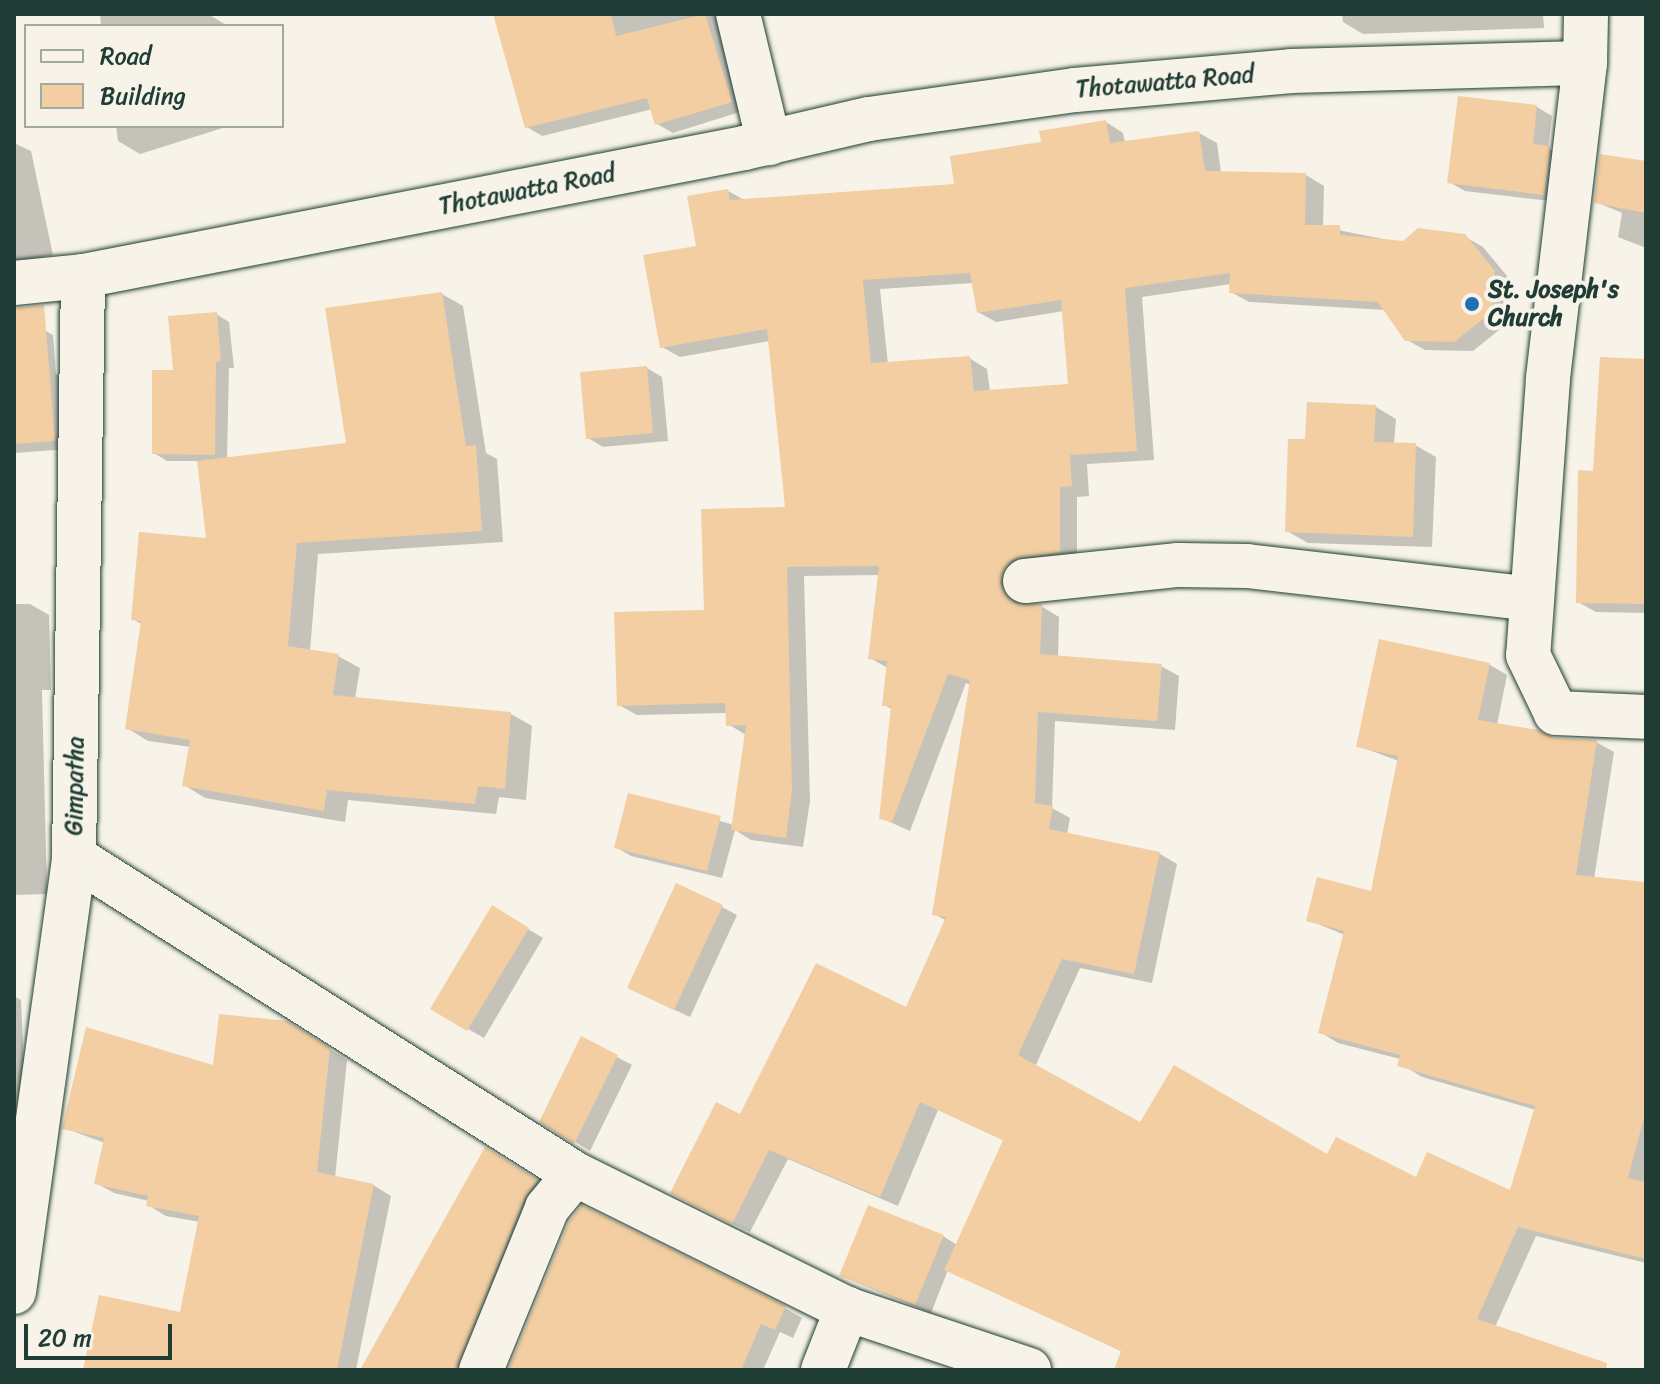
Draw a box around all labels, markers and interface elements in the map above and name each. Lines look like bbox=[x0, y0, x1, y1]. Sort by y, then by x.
legend bbox=[24, 24, 284, 128]
text: Road bbox=[100, 35, 151, 77]
street label: Thotawatta Road bbox=[1075, 60, 1255, 104]
text: Building bbox=[100, 75, 186, 117]
street label: Thotawatta Road bbox=[436, 159, 618, 221]
place label: St. Joseph's Church bbox=[1488, 276, 1619, 332]
marker: St. Joseph's Church bbox=[1463, 295, 1481, 313]
street label: Gimpatha bbox=[60, 736, 90, 836]
scale bar bbox=[28, 1308, 176, 1358]
text: 20 m bbox=[38, 1317, 92, 1359]

